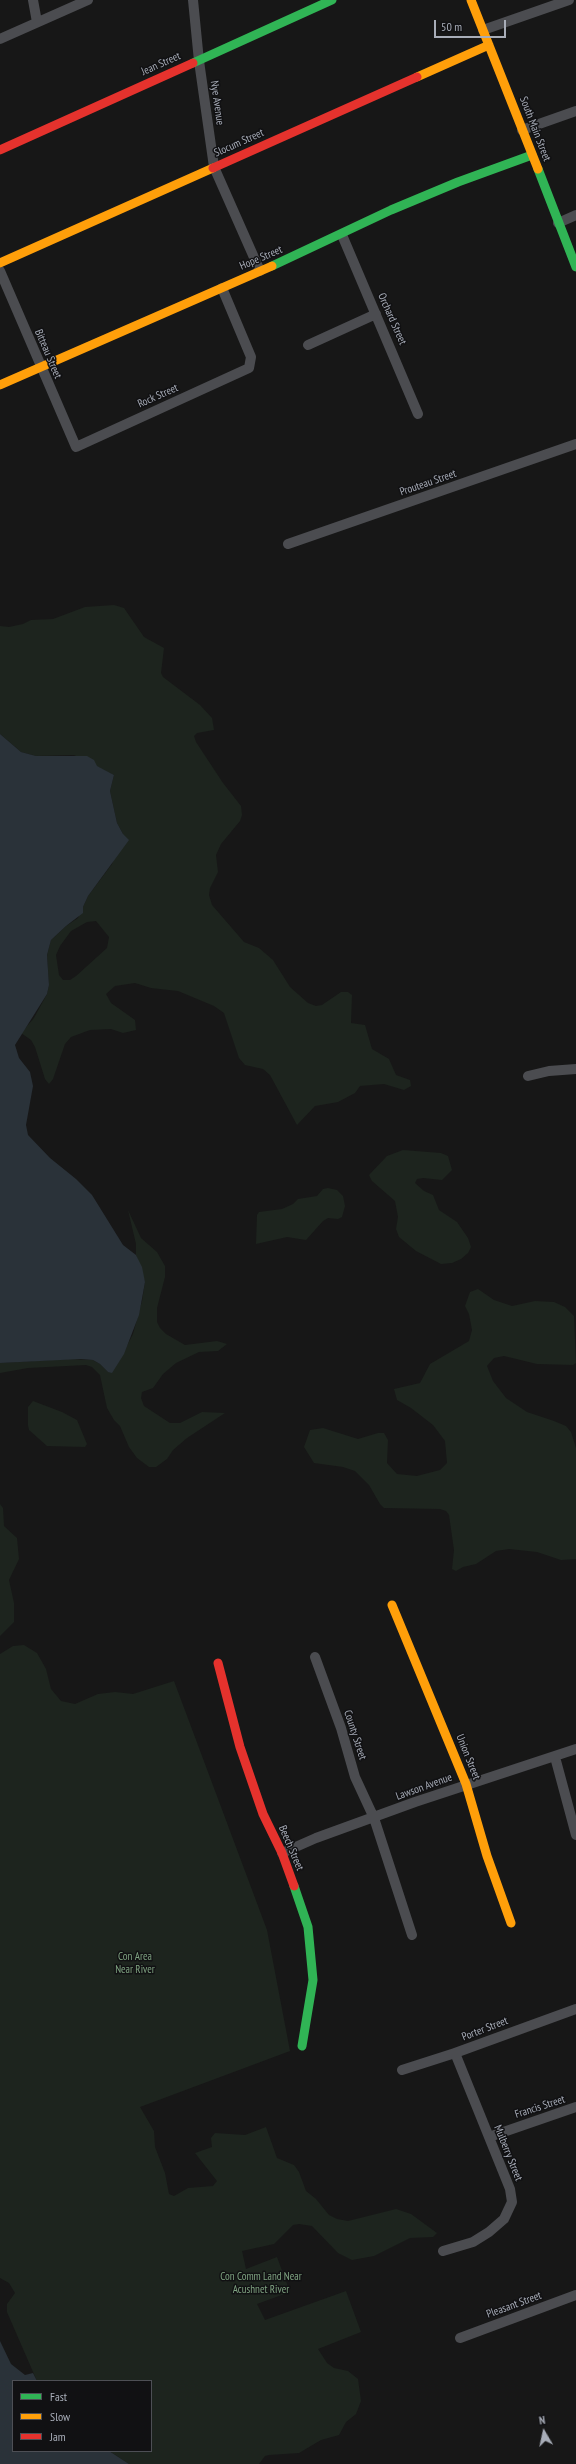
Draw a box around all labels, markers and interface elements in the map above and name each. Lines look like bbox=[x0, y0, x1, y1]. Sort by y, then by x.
scale bar bbox=[436, 12, 508, 38]
text: 50 m bbox=[441, 19, 462, 34]
street label: Jean Street bbox=[139, 50, 183, 78]
street label: Nye Avenue bbox=[207, 80, 227, 126]
street label: South Main Street bbox=[517, 95, 553, 163]
street label: Slocum Street bbox=[212, 126, 266, 160]
street label: Hope Street bbox=[238, 243, 284, 273]
street label: Orchard Street bbox=[375, 291, 409, 347]
street label: Bitteau Street bbox=[32, 327, 64, 381]
street label: Rock Street bbox=[136, 381, 180, 411]
street label: Prouteau Street bbox=[398, 467, 458, 499]
street label: County Street bbox=[341, 1709, 369, 1761]
street label: Union Street bbox=[453, 1732, 483, 1782]
street label: Lawson Avenue bbox=[394, 1771, 454, 1803]
street label: Beech Street bbox=[276, 1823, 306, 1873]
park label: Con Area Near River bbox=[115, 1950, 155, 1976]
street label: Porter Street bbox=[460, 2014, 510, 2044]
street label: Francis Street bbox=[513, 2093, 567, 2121]
street label: Mulberry Street bbox=[491, 2123, 525, 2183]
park label: Con Comm Land Near Acushnet River bbox=[220, 2270, 302, 2296]
street label: Pleasant Street bbox=[485, 2289, 543, 2321]
legend bbox=[12, 2380, 152, 2452]
text: Fast bbox=[50, 2389, 67, 2404]
text: Slow bbox=[50, 2409, 70, 2424]
north arrow bbox=[524, 2412, 564, 2452]
text: N bbox=[538, 2413, 546, 2428]
text: Jam bbox=[50, 2429, 66, 2444]

